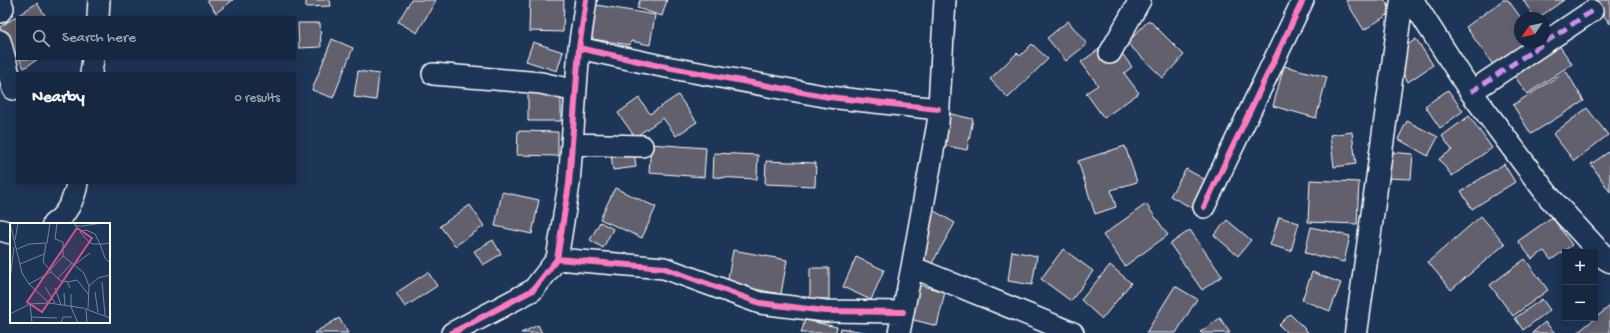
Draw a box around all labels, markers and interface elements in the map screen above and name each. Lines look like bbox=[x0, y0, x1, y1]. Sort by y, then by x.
north arrow bbox=[1514, 12, 1550, 48]
search box bbox=[16, 16, 296, 60]
icon: search bbox=[30, 27, 52, 49]
text: Search here bbox=[62, 29, 136, 47]
text: Nearby bbox=[32, 88, 85, 108]
text: 0 results bbox=[234, 91, 280, 106]
inset map bbox=[10, 223, 110, 323]
map controls bbox=[1562, 249, 1598, 321]
button: + bbox=[1562, 249, 1598, 285]
button: − bbox=[1562, 285, 1598, 321]

